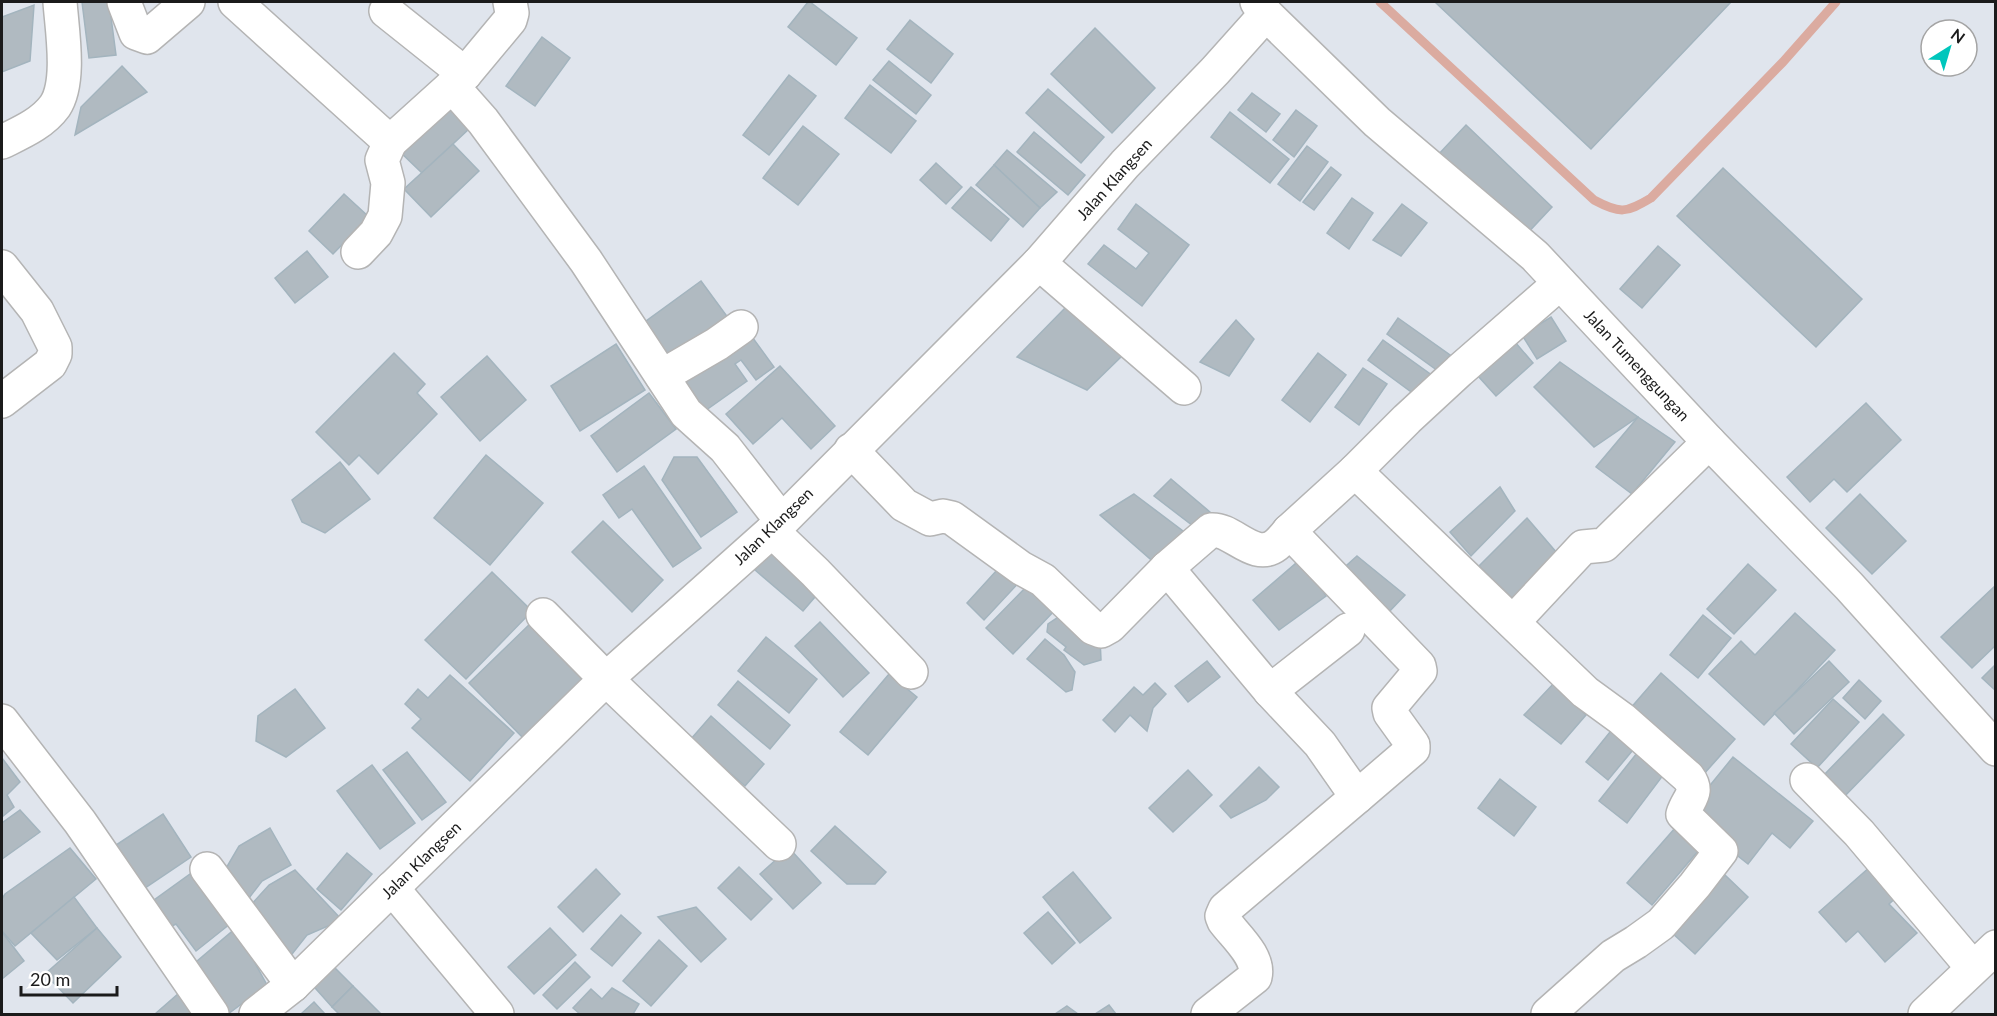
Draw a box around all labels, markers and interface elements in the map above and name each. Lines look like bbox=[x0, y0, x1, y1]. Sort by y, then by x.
north arrow bbox=[1919, 18, 1979, 78]
text: N bbox=[1948, 24, 1969, 47]
street label: Jalan Klangsen bbox=[1072, 134, 1155, 223]
street label: Jalan Tumenggungan bbox=[1581, 305, 1694, 424]
street label: Jalan Klangsen bbox=[729, 483, 816, 568]
street label: Jalan Klangsen bbox=[377, 817, 464, 902]
scale bar bbox=[21, 959, 117, 997]
text: 20 m bbox=[30, 968, 70, 990]

